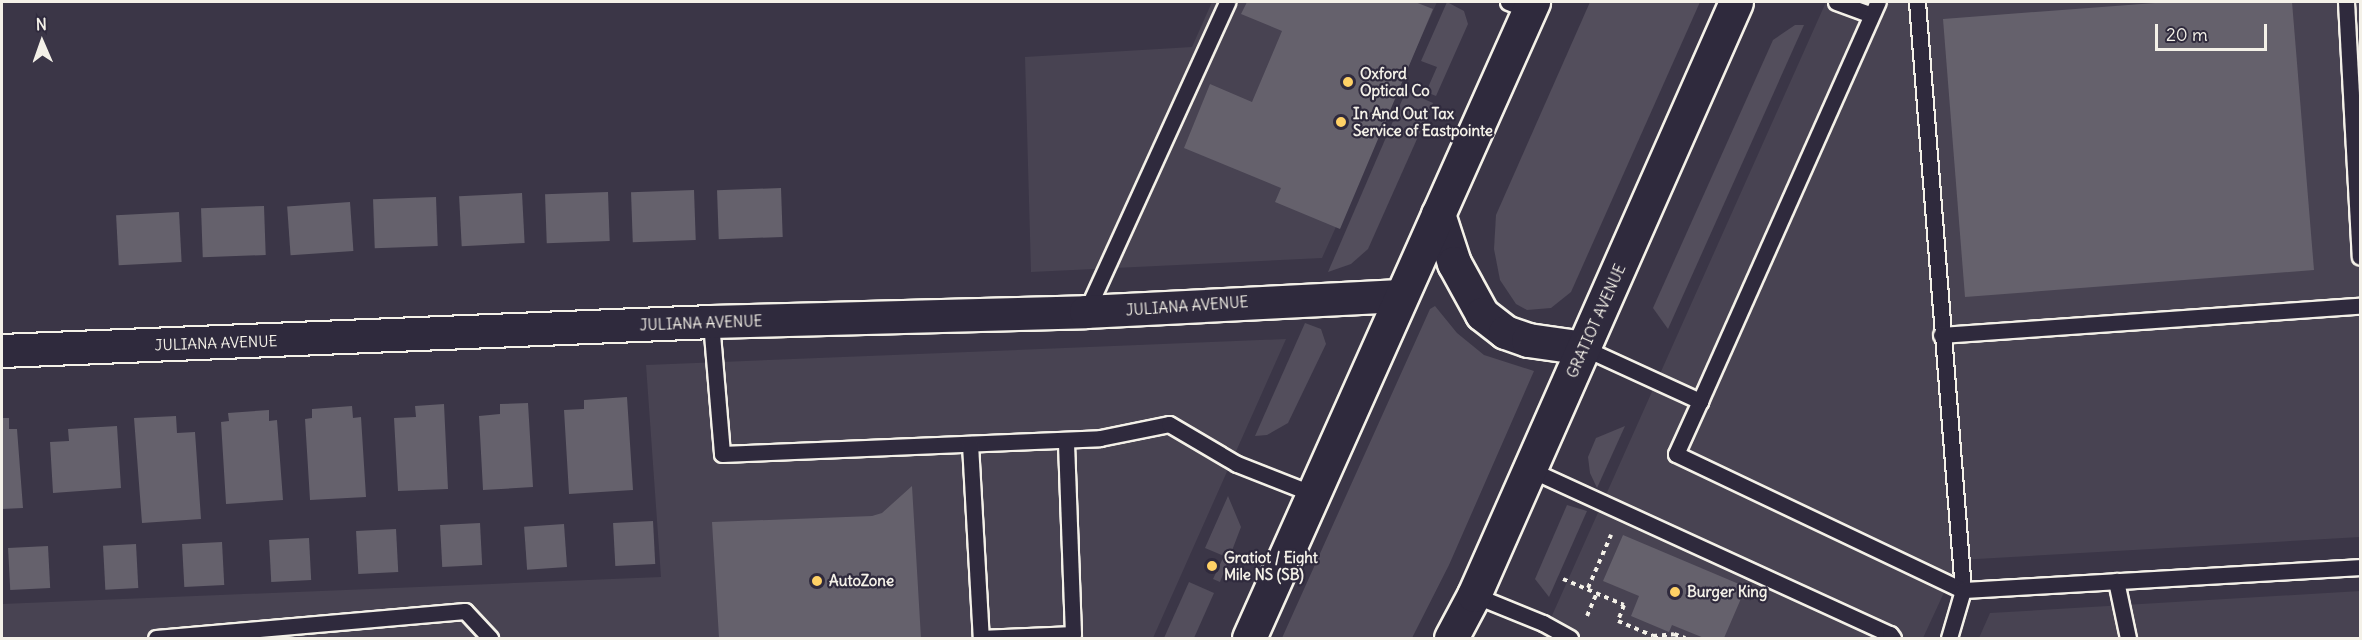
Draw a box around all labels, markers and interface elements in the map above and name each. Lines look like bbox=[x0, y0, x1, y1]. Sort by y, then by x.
north arrow bbox=[12, 12, 72, 72]
scale bar bbox=[2158, 12, 2270, 50]
text: N bbox=[35, 14, 47, 34]
text: 20 m bbox=[2166, 23, 2208, 46]
place label: Oxford Optical Co bbox=[1360, 64, 1430, 99]
marker: Oxford Optical Co bbox=[1341, 75, 1355, 89]
place label: In And Out Tax Service of Eastpointe bbox=[1353, 104, 1493, 139]
marker: In And Out Tax Service of Eastpointe bbox=[1334, 115, 1348, 129]
street label: GRATIOT AVENUE bbox=[1563, 261, 1629, 381]
street label: JULIANA AVENUE bbox=[1125, 293, 1249, 319]
street label: JULIANA AVENUE bbox=[639, 312, 763, 334]
street label: JULIANA AVENUE bbox=[154, 332, 278, 354]
place label: Gratiot / Eight Mile NS (SB) bbox=[1224, 548, 1318, 583]
marker: Gratiot / Eight Mile NS (SB) bbox=[1205, 559, 1219, 573]
place label: AutoZone bbox=[829, 572, 894, 590]
marker: AutoZone bbox=[810, 574, 824, 588]
place label: Burger King bbox=[1687, 583, 1767, 601]
marker: Burger King bbox=[1668, 585, 1682, 599]

